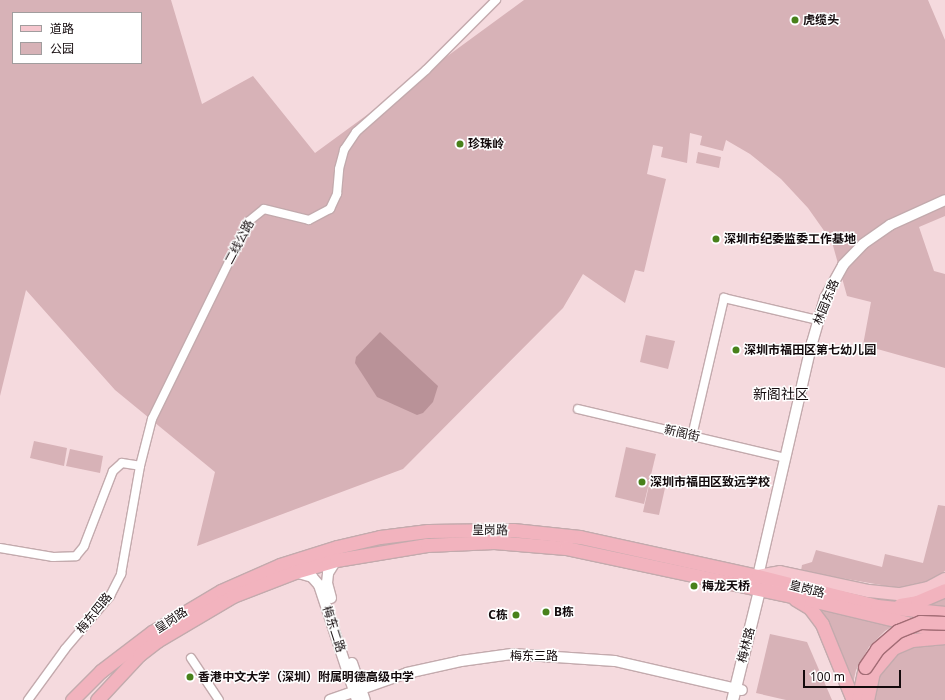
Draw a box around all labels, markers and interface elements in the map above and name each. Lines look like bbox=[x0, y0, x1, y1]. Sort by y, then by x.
legend bbox=[12, 12, 142, 64]
place label: 虎缆头 bbox=[803, 13, 839, 27]
marker: 虎缆头 bbox=[790, 15, 800, 25]
text: 道路 bbox=[50, 20, 74, 37]
text: 公园 bbox=[50, 40, 74, 57]
place label: 珍珠岭 bbox=[468, 137, 504, 151]
marker: 珍珠岭 bbox=[455, 139, 465, 149]
street label: 二线公路 bbox=[221, 217, 257, 267]
place label: 深圳市纪委监委工作基地 bbox=[724, 232, 856, 246]
marker: 深圳市纪委监委工作基地 bbox=[711, 234, 721, 244]
street label: 林园东路 bbox=[810, 277, 842, 327]
place label: 深圳市福田区第七幼儿园 bbox=[744, 343, 876, 357]
marker: 深圳市福田区第七幼儿园 bbox=[731, 345, 741, 355]
district label: 新阁社区 bbox=[753, 386, 809, 402]
street label: 新阁街 bbox=[663, 422, 701, 444]
place label: 深圳市福田区致远学校 bbox=[650, 475, 770, 489]
marker: 深圳市福田区致远学校 bbox=[637, 477, 647, 487]
street label: 皇岗路 bbox=[472, 522, 508, 538]
street label: 皇岗路 bbox=[788, 578, 826, 600]
place label: 梅龙天桥 bbox=[702, 579, 750, 593]
marker: 梅龙天桥 bbox=[689, 581, 699, 591]
street label: 梅东四路 bbox=[73, 590, 115, 636]
street label: 皇岗路 bbox=[152, 604, 190, 636]
street label: 梅东二路 bbox=[320, 604, 348, 654]
place label: B栋 bbox=[554, 605, 574, 619]
marker: B栋 bbox=[541, 607, 551, 617]
place label: C栋 bbox=[488, 608, 508, 622]
marker: C栋 bbox=[511, 610, 521, 620]
street label: 梅林路 bbox=[735, 626, 757, 664]
street label: 梅东三路 bbox=[510, 649, 558, 663]
scale bar bbox=[805, 662, 903, 688]
text: 100 m bbox=[810, 668, 845, 685]
place label: 香港中文大学（深圳）附属明德高级中学 bbox=[198, 670, 414, 684]
marker: 香港中文大学（深圳）附属明德高级中学 bbox=[185, 672, 195, 682]

